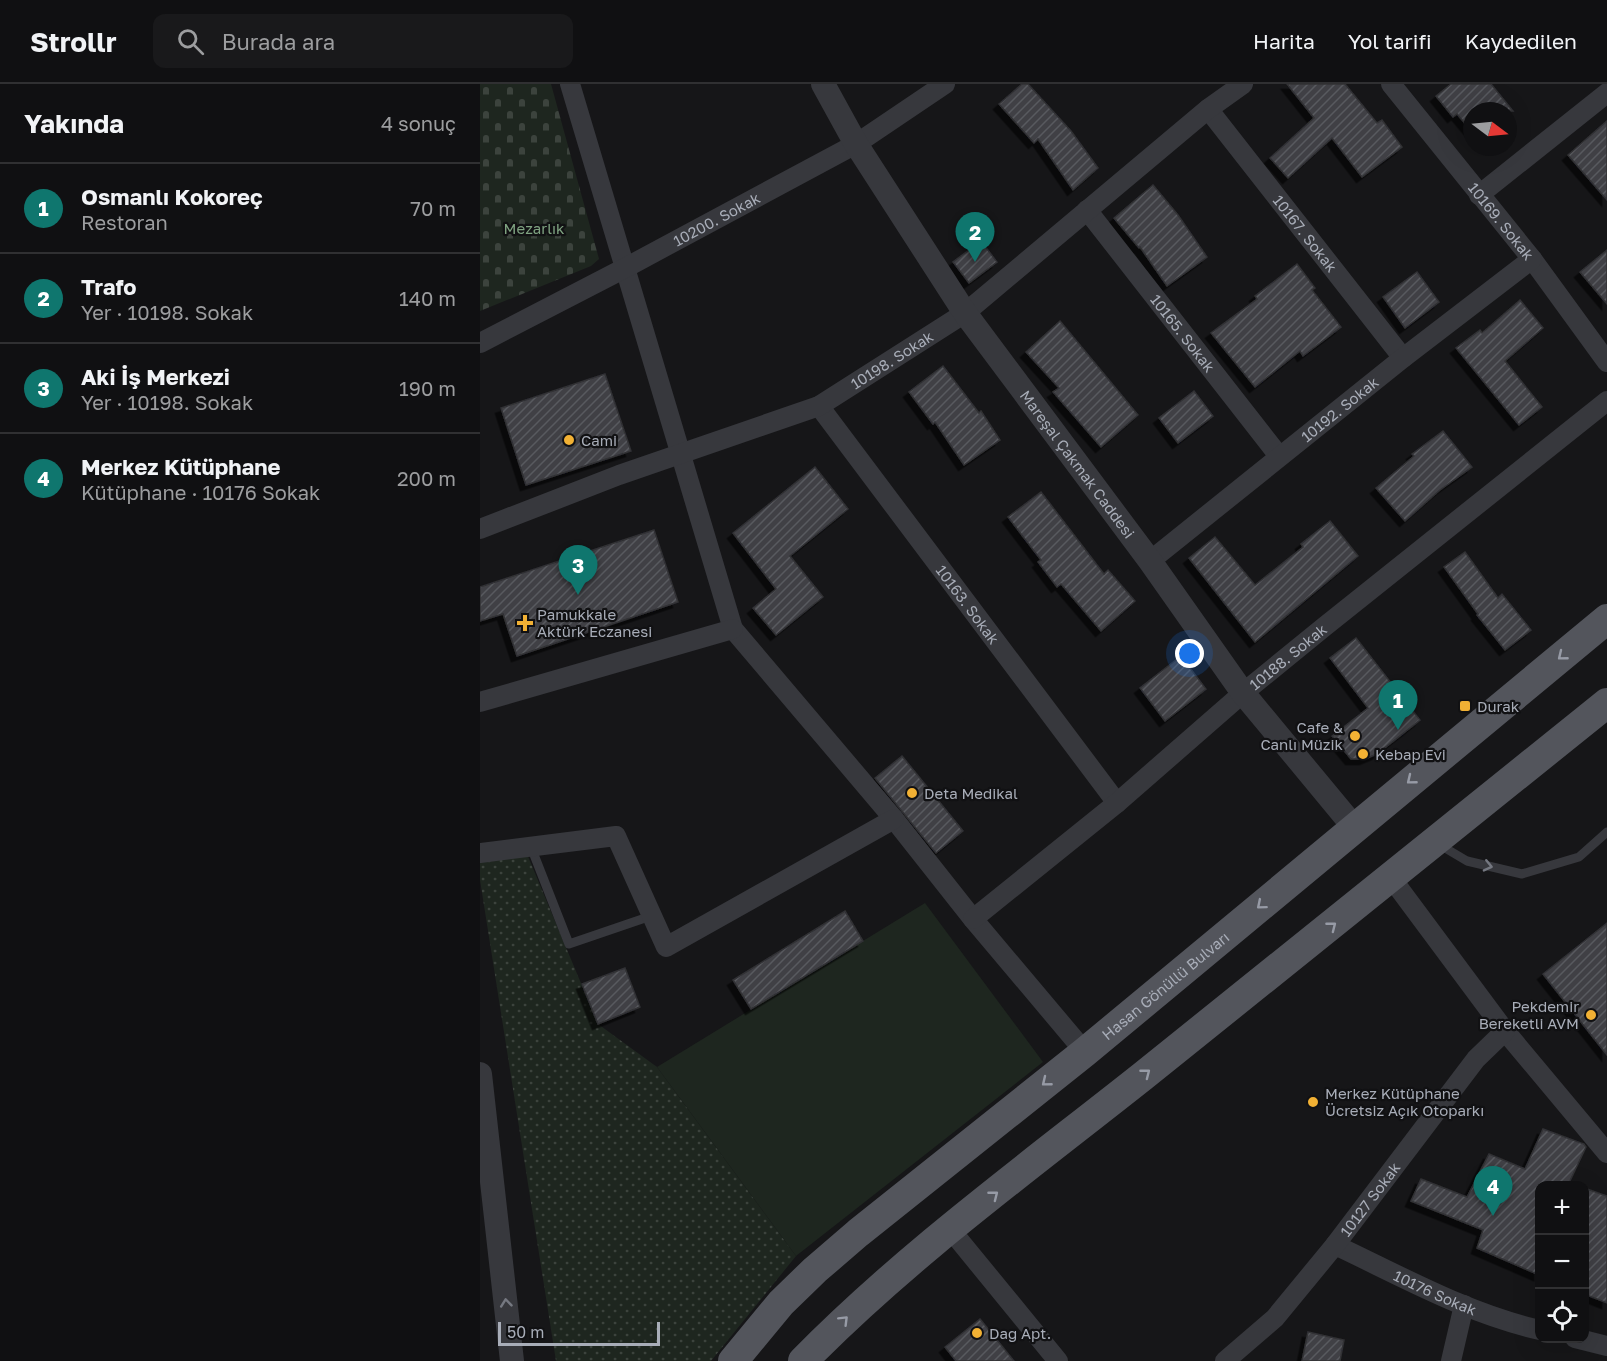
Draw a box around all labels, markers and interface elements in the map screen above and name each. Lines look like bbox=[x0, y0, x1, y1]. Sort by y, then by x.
search box bbox=[153, 14, 573, 68]
text: Strollr bbox=[30, 25, 117, 58]
icon: search bbox=[174, 25, 207, 58]
text: Burada ara bbox=[222, 28, 335, 55]
text: Harita bbox=[1253, 28, 1315, 54]
text: Yol tarifi bbox=[1348, 28, 1432, 54]
text: Kaydedilen bbox=[1465, 28, 1577, 54]
north arrow bbox=[1463, 102, 1517, 156]
text: Yakında bbox=[24, 108, 124, 139]
text: 4 sonuç bbox=[381, 111, 456, 135]
street label: 10169. Sokak bbox=[1465, 179, 1538, 264]
text: Osmanlı Kokoreç bbox=[81, 183, 263, 210]
street label: 10200. Sokak bbox=[670, 188, 763, 250]
street label: 10167. Sokak bbox=[1270, 191, 1342, 276]
text: 1 bbox=[38, 196, 49, 220]
text: 70 m bbox=[410, 196, 456, 220]
text: Restoran bbox=[81, 210, 168, 234]
pin: 2 bbox=[956, 212, 994, 262]
park label: Mezarlık bbox=[504, 219, 565, 237]
text: Trafo bbox=[81, 273, 137, 300]
text: 2 bbox=[37, 286, 50, 310]
text: 140 m bbox=[399, 286, 456, 310]
street label: 10165. Sokak bbox=[1147, 290, 1219, 376]
text: Yer · 10198. Sokak bbox=[81, 300, 253, 324]
street label: 10198. Sokak bbox=[847, 326, 937, 393]
text: Aki İş Merkezi bbox=[81, 363, 230, 390]
street label: 10192. Sokak bbox=[1297, 372, 1382, 445]
text: 3 bbox=[37, 376, 50, 400]
text: 190 m bbox=[399, 376, 456, 400]
street label: Mareşal Çakmak Caddesi bbox=[1017, 387, 1139, 541]
text: Yer · 10198. Sokak bbox=[81, 390, 253, 414]
place label: Cami bbox=[581, 431, 617, 449]
marker: Cami bbox=[562, 433, 576, 447]
text: Merkez Kütüphane bbox=[81, 453, 281, 480]
text: 4 bbox=[37, 466, 50, 490]
text: 200 m bbox=[397, 466, 456, 490]
text: Kütüphane · 10176 Sokak bbox=[81, 480, 320, 504]
pin: 3 bbox=[558, 546, 598, 595]
street label: 10163. Sokak bbox=[932, 561, 1004, 648]
place label: Pamukkale Aktürk Eczanesi bbox=[537, 605, 652, 640]
marker: Pamukkale Aktürk Eczanesi bbox=[518, 616, 532, 630]
street label: 10188. Sokak bbox=[1246, 619, 1331, 693]
your location bbox=[1175, 639, 1204, 668]
one-way arrow bbox=[1558, 649, 1569, 660]
pin: 1 bbox=[1378, 680, 1418, 730]
place label: Durak bbox=[1477, 697, 1520, 715]
marker: Durak bbox=[1458, 699, 1472, 713]
place label: Cafe & Canlı Müzik bbox=[1260, 718, 1344, 753]
marker: Cafe & Canlı Müzik bbox=[1348, 729, 1362, 743]
place label: Kebap Evi bbox=[1375, 745, 1446, 763]
marker: Kebap Evi bbox=[1356, 747, 1370, 761]
one-way arrow bbox=[1407, 773, 1418, 784]
place label: Deta Medikal bbox=[924, 784, 1018, 802]
marker: Deta Medikal bbox=[905, 786, 919, 800]
one-way arrow bbox=[1482, 858, 1492, 871]
one-way arrow bbox=[1257, 897, 1268, 908]
one-way arrow bbox=[1325, 923, 1336, 934]
street label: Hasan Gönüllü Bulvarı bbox=[1098, 928, 1232, 1043]
place label: Pekdemir Bereketli AVM bbox=[1479, 997, 1579, 1032]
marker: Pekdemir Bereketli AVM bbox=[1584, 1008, 1598, 1022]
one-way arrow bbox=[1140, 1070, 1151, 1081]
one-way arrow bbox=[1042, 1075, 1053, 1086]
place label: Merkez Kütüphane Ücretsiz Açık Otoparkı bbox=[1325, 1084, 1484, 1119]
marker: Merkez Kütüphane Ücretsiz Açık Otoparkı bbox=[1306, 1095, 1320, 1109]
street label: 10127 Sokak bbox=[1336, 1158, 1404, 1240]
pin: 4 bbox=[1474, 1166, 1512, 1216]
map controls bbox=[1535, 1181, 1589, 1343]
button: + bbox=[1535, 1181, 1589, 1235]
one-way arrow bbox=[987, 1191, 998, 1202]
button: − bbox=[1535, 1235, 1589, 1289]
street label: 10176 Sokak bbox=[1391, 1266, 1480, 1319]
button: locate bbox=[1535, 1289, 1589, 1343]
one-way arrow bbox=[500, 1298, 513, 1307]
one-way arrow bbox=[838, 1316, 848, 1327]
scale bar bbox=[498, 1319, 660, 1346]
text: 50 m bbox=[507, 1322, 544, 1342]
place label: Dağ Apt. bbox=[989, 1324, 1051, 1342]
marker: Dağ Apt. bbox=[970, 1326, 984, 1340]

